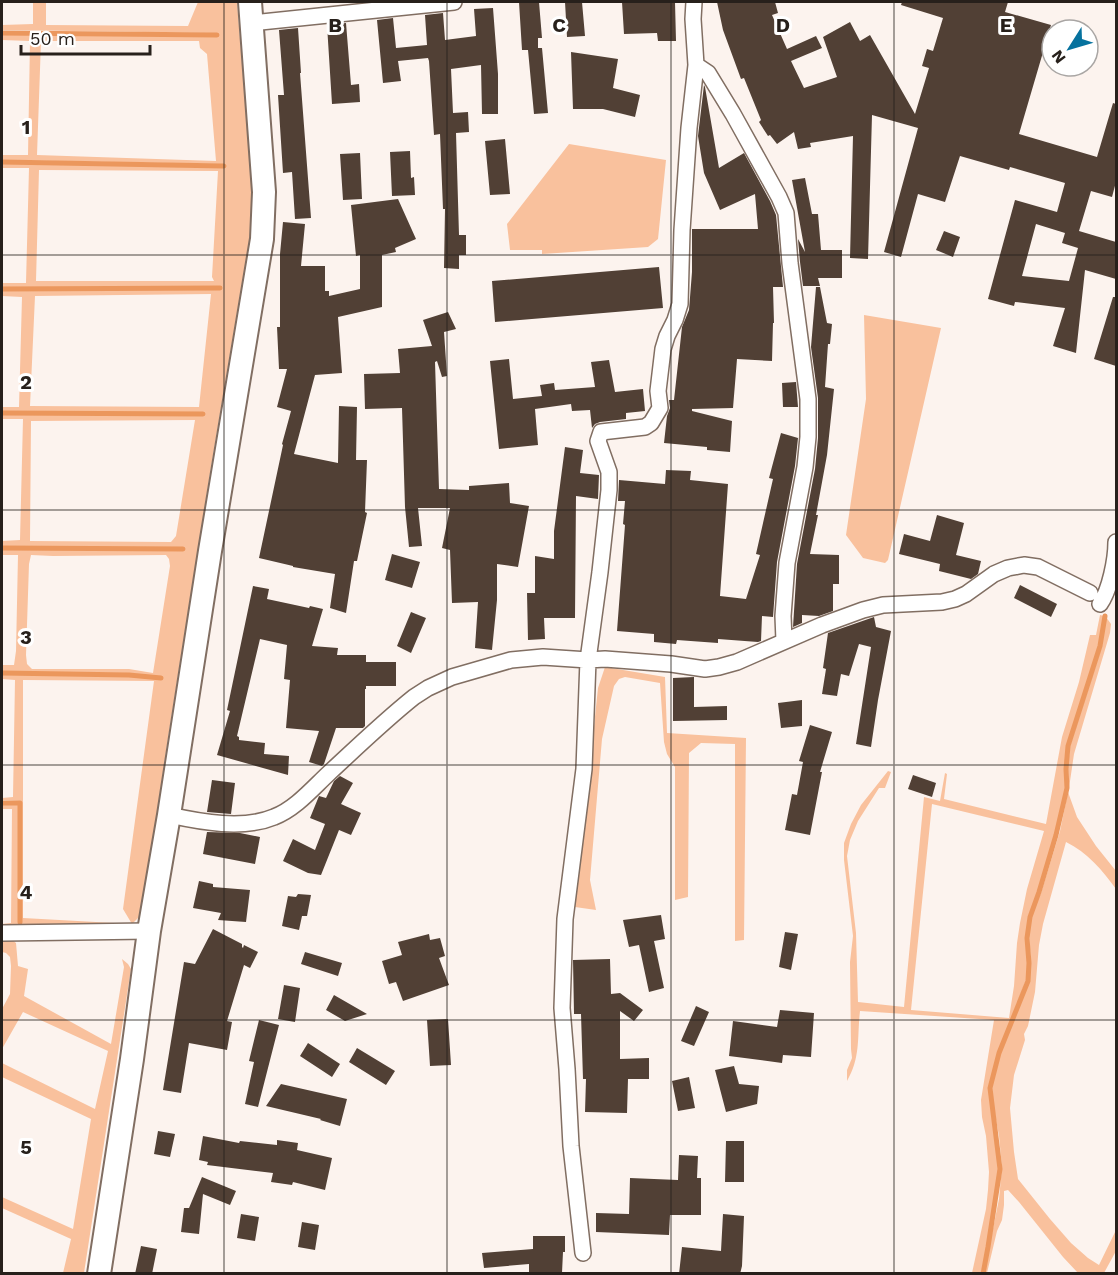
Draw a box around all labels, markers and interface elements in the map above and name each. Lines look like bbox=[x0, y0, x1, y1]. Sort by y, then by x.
text: B bbox=[328, 13, 342, 37]
text: C bbox=[552, 13, 566, 37]
text: D bbox=[776, 13, 790, 37]
text: E bbox=[1000, 13, 1012, 37]
scale bar bbox=[21, 18, 150, 56]
north arrow bbox=[1040, 18, 1100, 78]
text: 50 m bbox=[30, 28, 75, 49]
text: N bbox=[1047, 46, 1070, 67]
text: 1 bbox=[22, 115, 30, 139]
text: 2 bbox=[20, 370, 32, 394]
text: 3 bbox=[20, 625, 32, 649]
text: 4 bbox=[20, 880, 33, 904]
text: 5 bbox=[20, 1135, 32, 1159]

